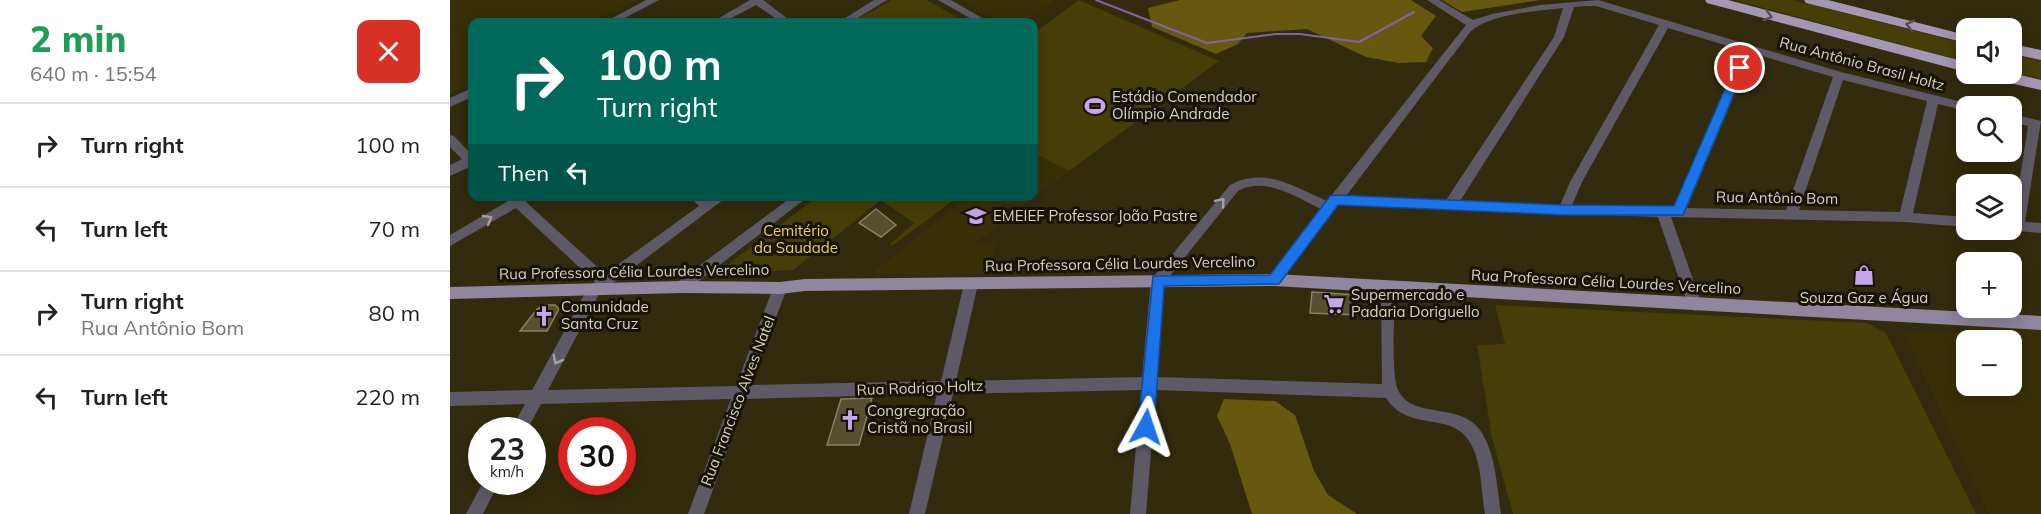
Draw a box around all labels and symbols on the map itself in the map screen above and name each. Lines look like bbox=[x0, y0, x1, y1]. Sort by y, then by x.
one-way arrow bbox=[1763, 9, 1773, 22]
one-way arrow bbox=[1905, 19, 1915, 32]
street label: Rua Antônio Brasil Holtz bbox=[1778, 32, 1947, 95]
pin bbox=[1714, 42, 1765, 93]
place label: Estádio Comendador Olímpio Andrade bbox=[1112, 87, 1257, 123]
sports icon: Estádio Comendador Olímpio Andrade bbox=[1083, 94, 1107, 118]
street label: Rua Antônio Bom bbox=[1716, 187, 1838, 208]
one-way arrow bbox=[1214, 198, 1225, 209]
school or university icon: EMEIEF Professor João Pastre bbox=[964, 204, 988, 228]
place label: EMEIEF Professor João Pastre bbox=[993, 206, 1197, 225]
one-way arrow bbox=[482, 214, 492, 226]
park label: Cemitério da Saudade bbox=[754, 221, 838, 257]
street label: Rua Professora Célia Lourdes Vercelino bbox=[985, 252, 1255, 275]
street label: Rua Professora Célia Lourdes Vercelino bbox=[499, 260, 769, 283]
shop icon: Souza Gaz e Água bbox=[1852, 263, 1876, 287]
street label: Rua Professora Célia Lourdes Vercelino bbox=[1471, 265, 1742, 298]
place label: Supermercado e Padaria Doriguello bbox=[1351, 285, 1480, 321]
place label: Souza Gaz e Água bbox=[1800, 288, 1928, 307]
supermarket icon: Supermercado e Padaria Doriguello bbox=[1322, 292, 1346, 316]
place label: Comunidade Santa Cruz bbox=[561, 297, 649, 333]
church icon: Comunidade Santa Cruz bbox=[532, 304, 556, 328]
street label: Rua Francisco Alves Natel bbox=[696, 313, 779, 489]
one-way arrow bbox=[553, 354, 564, 365]
street label: Rua Rodrigo Holtz bbox=[856, 376, 984, 399]
position arrow bbox=[1114, 395, 1178, 459]
place label: Congregração Cristã no Brasil bbox=[867, 401, 972, 437]
church icon: Congregração Cristã no Brasil bbox=[838, 408, 862, 432]
speed limit sign: 30 bbox=[558, 417, 636, 495]

